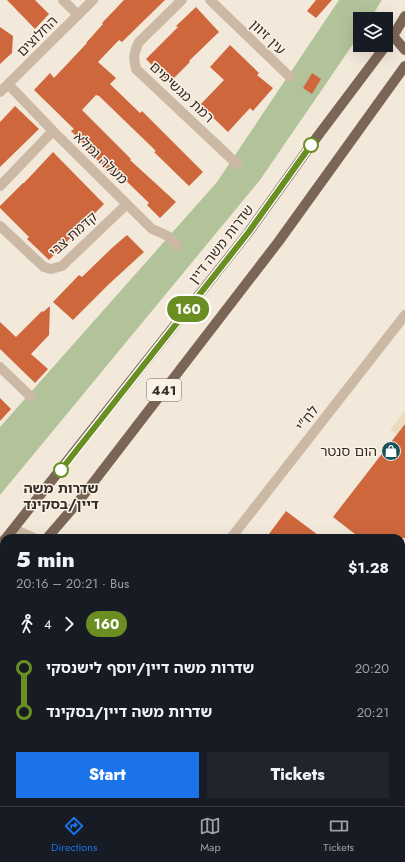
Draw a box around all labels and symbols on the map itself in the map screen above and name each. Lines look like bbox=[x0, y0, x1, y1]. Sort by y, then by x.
street label: החלוצים bbox=[12, 11, 62, 61]
street label: עין זיוון bbox=[246, 15, 290, 59]
street label: רמת מגשימים bbox=[145, 57, 219, 127]
street label: מעלה גמלא bbox=[70, 127, 132, 189]
unlabelled marker bbox=[303, 137, 319, 153]
street label: שדרות משה דיין bbox=[184, 200, 258, 288]
street label: קדמת צבי bbox=[44, 207, 102, 261]
line badge: 160 bbox=[165, 296, 211, 322]
road number: 441 bbox=[147, 379, 181, 401]
street label: לח"י bbox=[291, 401, 323, 435]
shop icon: הום סנטר bbox=[380, 440, 402, 462]
place label: הום סנטר bbox=[320, 441, 377, 461]
marker: שדרות משה דיין/בסקינד bbox=[53, 462, 69, 478]
place label: שדרות משה דיין/בסקינד bbox=[23, 478, 99, 514]

